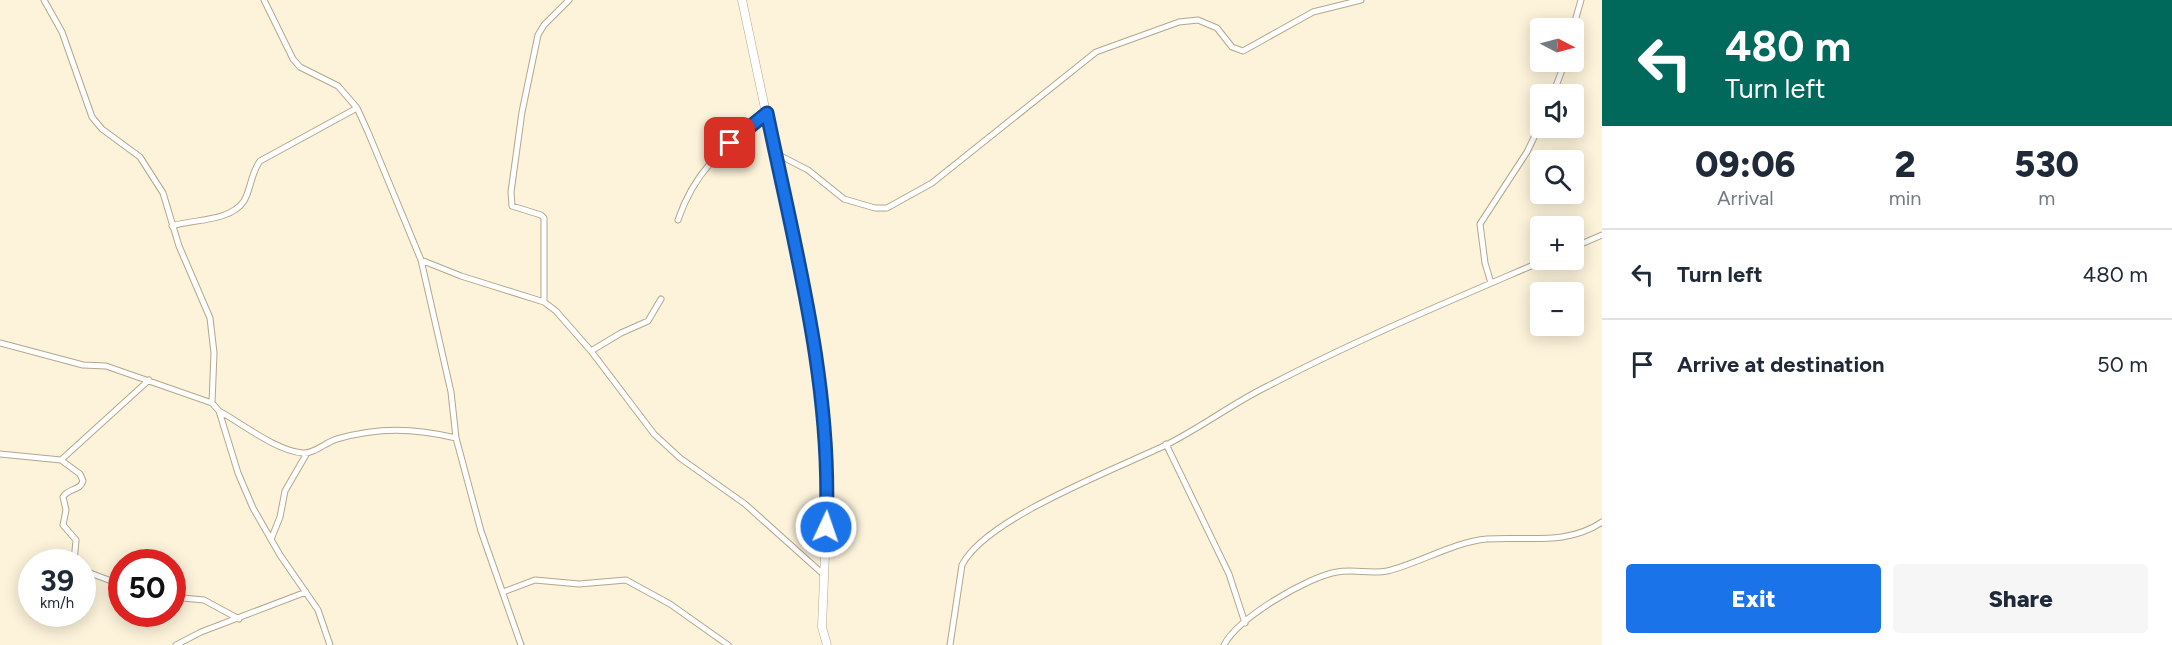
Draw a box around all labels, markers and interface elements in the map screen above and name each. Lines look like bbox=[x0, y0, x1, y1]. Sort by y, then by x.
north arrow bbox=[1530, 18, 1584, 72]
map controls bbox=[1530, 18, 1584, 336]
text: 480 m bbox=[1725, 21, 1851, 72]
icon: left bbox=[1626, 24, 1704, 102]
text: Turn left bbox=[1725, 72, 1825, 105]
button: sound bbox=[1530, 84, 1584, 138]
pin bbox=[704, 117, 755, 168]
icon: arrive bbox=[713, 126, 746, 159]
text: 09:06 bbox=[1695, 143, 1796, 186]
text: 2 bbox=[1894, 143, 1916, 186]
text: 530 bbox=[2014, 143, 2079, 186]
button: search bbox=[1530, 150, 1584, 204]
text: Arrival bbox=[1717, 186, 1774, 210]
text: min bbox=[1889, 186, 1921, 210]
text: m bbox=[2038, 186, 2055, 210]
button: + bbox=[1530, 216, 1584, 270]
icon: left bbox=[1626, 258, 1659, 291]
text: Turn left bbox=[1677, 261, 1763, 288]
text: 480 m bbox=[2083, 261, 2148, 288]
button: − bbox=[1530, 282, 1584, 336]
icon: arrive bbox=[1626, 348, 1659, 381]
text: Arrive at destination bbox=[1677, 351, 1885, 378]
text: 50 m bbox=[2097, 351, 2148, 378]
position arrow bbox=[794, 495, 858, 559]
speed limit sign: 50 bbox=[108, 549, 186, 627]
text: 39 bbox=[40, 562, 74, 599]
button: Exit bbox=[1626, 564, 1881, 633]
button: Share bbox=[1893, 564, 2148, 633]
text: km/h bbox=[40, 594, 74, 612]

